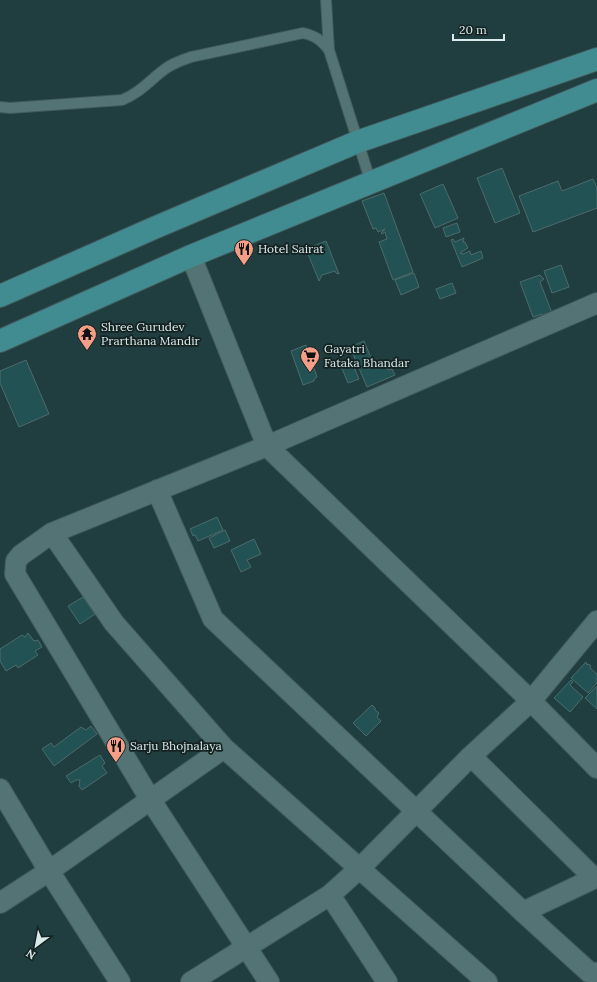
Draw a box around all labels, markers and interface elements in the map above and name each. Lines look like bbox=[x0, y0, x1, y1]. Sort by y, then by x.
scale bar bbox=[453, 16, 504, 42]
text: 20 m bbox=[459, 22, 487, 37]
restaurant icon: Hotel Sairat bbox=[233, 238, 255, 266]
place label: Hotel Sairat bbox=[258, 241, 324, 256]
place label: Shree Gurudev Prarthana Mandir bbox=[101, 319, 201, 348]
temple icon: Shree Gurudev Prarthana Mandir bbox=[76, 323, 98, 351]
place label: Gayatri Fataka Bhandar bbox=[324, 341, 410, 370]
supermarket icon: Gayatri Fataka Bhandar bbox=[299, 345, 321, 373]
restaurant icon: Sarju Bhojnalaya bbox=[105, 735, 127, 763]
place label: Sarju Bhojnalaya bbox=[130, 738, 222, 753]
north arrow bbox=[16, 926, 56, 966]
text: N bbox=[23, 946, 38, 963]

